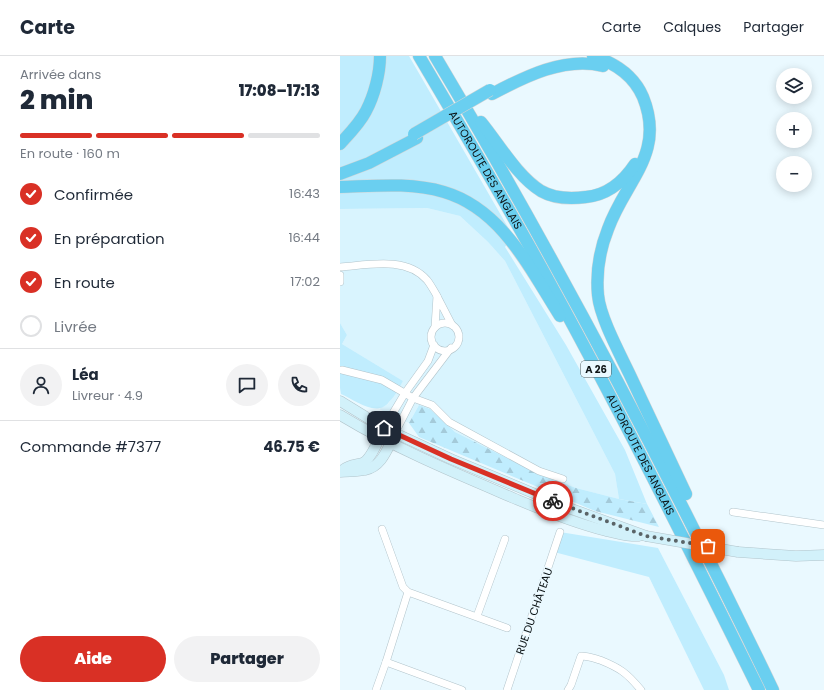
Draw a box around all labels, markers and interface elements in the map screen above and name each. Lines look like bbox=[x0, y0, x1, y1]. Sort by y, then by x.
text: Carte bbox=[20, 14, 75, 41]
text: Carte bbox=[602, 17, 641, 37]
text: Calques bbox=[663, 17, 721, 37]
text: Partager bbox=[743, 17, 804, 37]
text: Arrivée dans bbox=[20, 65, 101, 84]
map controls bbox=[776, 68, 812, 192]
button: layers bbox=[776, 68, 812, 104]
text: 17:08–17:13 bbox=[239, 80, 320, 101]
text: 2 min bbox=[20, 82, 93, 118]
street label: AUTOROUTE DES ANGLAIS bbox=[445, 108, 526, 232]
button: + bbox=[776, 112, 812, 148]
text: En route · 160 m bbox=[20, 144, 120, 163]
button: − bbox=[776, 156, 812, 192]
icon: check bbox=[20, 183, 42, 205]
text: Confirmée bbox=[54, 184, 133, 205]
text: 16:43 bbox=[289, 184, 320, 203]
icon: check bbox=[20, 227, 42, 249]
text: En préparation bbox=[54, 228, 165, 249]
text: 16:44 bbox=[288, 228, 320, 247]
icon: check bbox=[20, 271, 42, 293]
text: En route bbox=[54, 272, 115, 293]
text: 17:02 bbox=[290, 272, 320, 291]
text: Livrée bbox=[54, 316, 97, 337]
road number: A 26 bbox=[581, 361, 611, 377]
button: person bbox=[20, 364, 62, 406]
text: Léa bbox=[72, 364, 99, 385]
button: chat bbox=[226, 364, 268, 406]
button: phone bbox=[278, 364, 320, 406]
text: Livreur · 4.9 bbox=[72, 386, 143, 405]
street label: AUTOROUTE DES ANGLAIS bbox=[603, 391, 679, 518]
pin bbox=[367, 411, 401, 445]
icon: home bbox=[373, 417, 395, 439]
text: Commande #7377 bbox=[20, 436, 161, 457]
text: 46.75 € bbox=[263, 436, 320, 457]
courier bbox=[533, 481, 573, 521]
icon: bike bbox=[542, 490, 564, 512]
pin bbox=[691, 529, 725, 563]
icon: bag bbox=[697, 535, 719, 557]
street label: RUE DU CHÂTEAU bbox=[512, 565, 556, 657]
button: Aide bbox=[20, 636, 166, 682]
button: Partager bbox=[174, 636, 320, 682]

